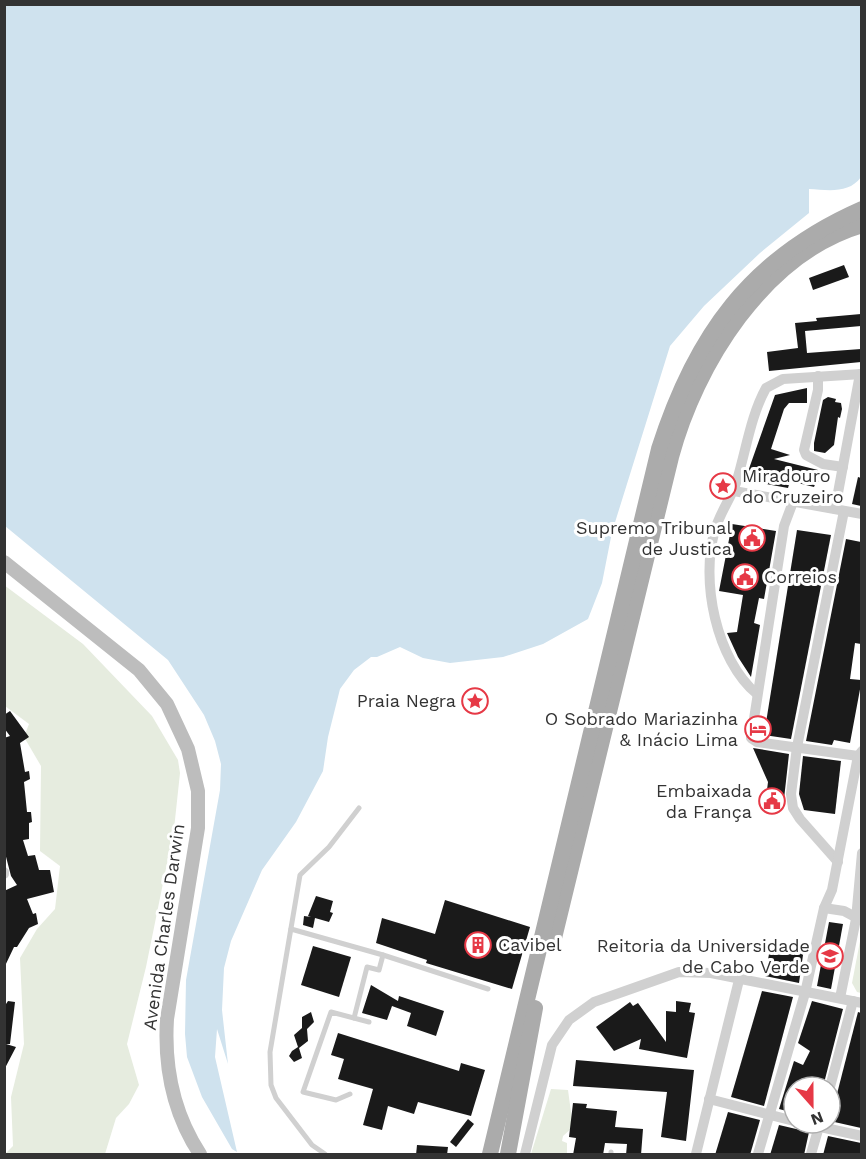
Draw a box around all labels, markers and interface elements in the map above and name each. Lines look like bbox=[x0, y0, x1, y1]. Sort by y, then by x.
place label: Miradouro do Cruzeiro bbox=[742, 465, 844, 507]
place icon: Miradouro do Cruzeiro bbox=[708, 471, 738, 501]
place label: Supremo Tribunal de Justica bbox=[576, 517, 732, 559]
public building icon: Supremo Tribunal de Justica bbox=[737, 523, 767, 553]
public building icon: Correios bbox=[730, 562, 760, 592]
place label: Correios bbox=[764, 566, 837, 587]
place icon: Praia Negra bbox=[460, 686, 490, 716]
place label: Praia Negra bbox=[357, 690, 456, 711]
place label: O Sobrado Mariazinha & Inácio Lima bbox=[545, 708, 738, 750]
hotel icon: O Sobrado Mariazinha & Inácio Lima bbox=[743, 714, 773, 744]
place label: Embaixada da França bbox=[656, 780, 752, 822]
public building icon: Embaixada da França bbox=[757, 786, 787, 816]
street label: Avenida Charles Darwin bbox=[139, 822, 188, 1031]
building icon: Cavibel bbox=[463, 930, 493, 960]
place label: Cavibel bbox=[498, 934, 562, 955]
place label: Reitoria da Universidade de Cabo Verde bbox=[597, 935, 810, 977]
school or university icon: Reitoria da Universidade de Cabo Verde bbox=[815, 941, 845, 971]
north arrow bbox=[782, 1075, 842, 1135]
text: N bbox=[808, 1108, 826, 1130]

